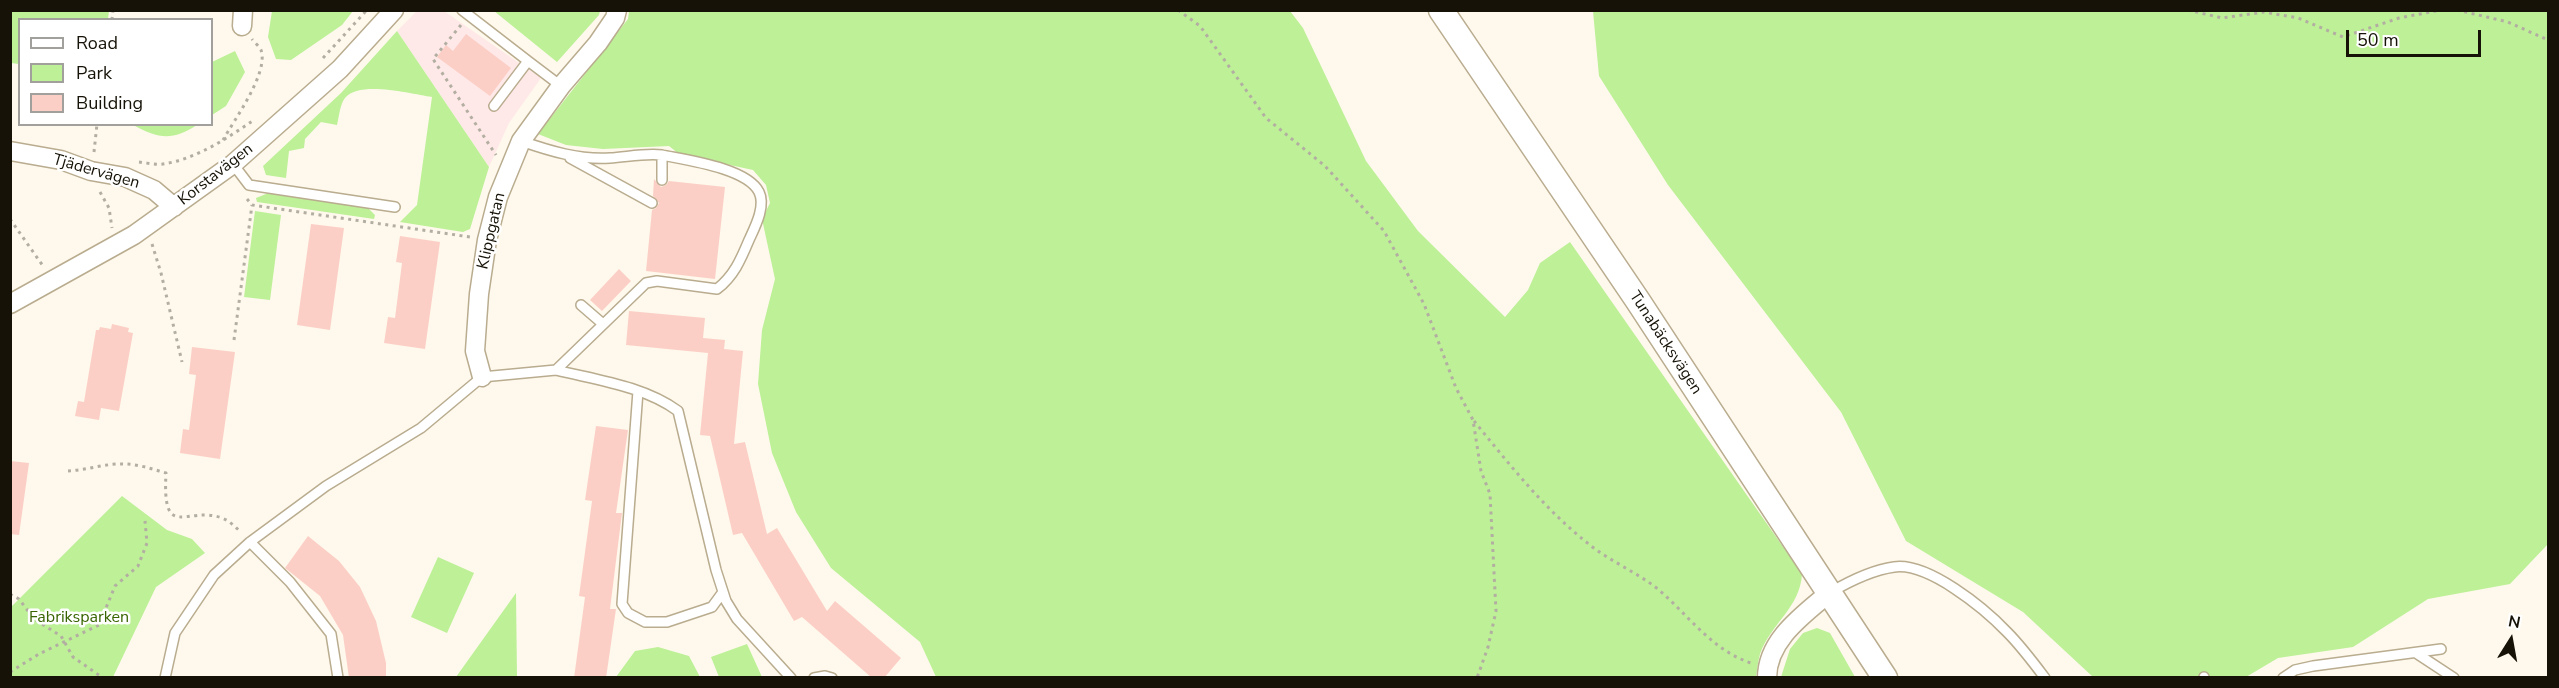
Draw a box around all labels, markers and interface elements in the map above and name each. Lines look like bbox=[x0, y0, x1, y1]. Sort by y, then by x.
legend bbox=[18, 18, 213, 126]
scale bar bbox=[2349, 18, 2484, 56]
text: 50 m bbox=[2357, 28, 2399, 52]
text: Road bbox=[76, 31, 118, 55]
text: Park bbox=[76, 61, 112, 85]
text: Building bbox=[76, 91, 143, 115]
street label: Korstavägen bbox=[175, 140, 257, 210]
street label: Tjädervägen bbox=[50, 150, 142, 194]
street label: Klippgatan bbox=[474, 191, 510, 271]
street label: Tunabäcksvägen bbox=[1624, 288, 1706, 398]
park label: Fabriksparken bbox=[29, 608, 129, 628]
north arrow bbox=[2481, 610, 2541, 670]
text: N bbox=[2506, 610, 2522, 634]

